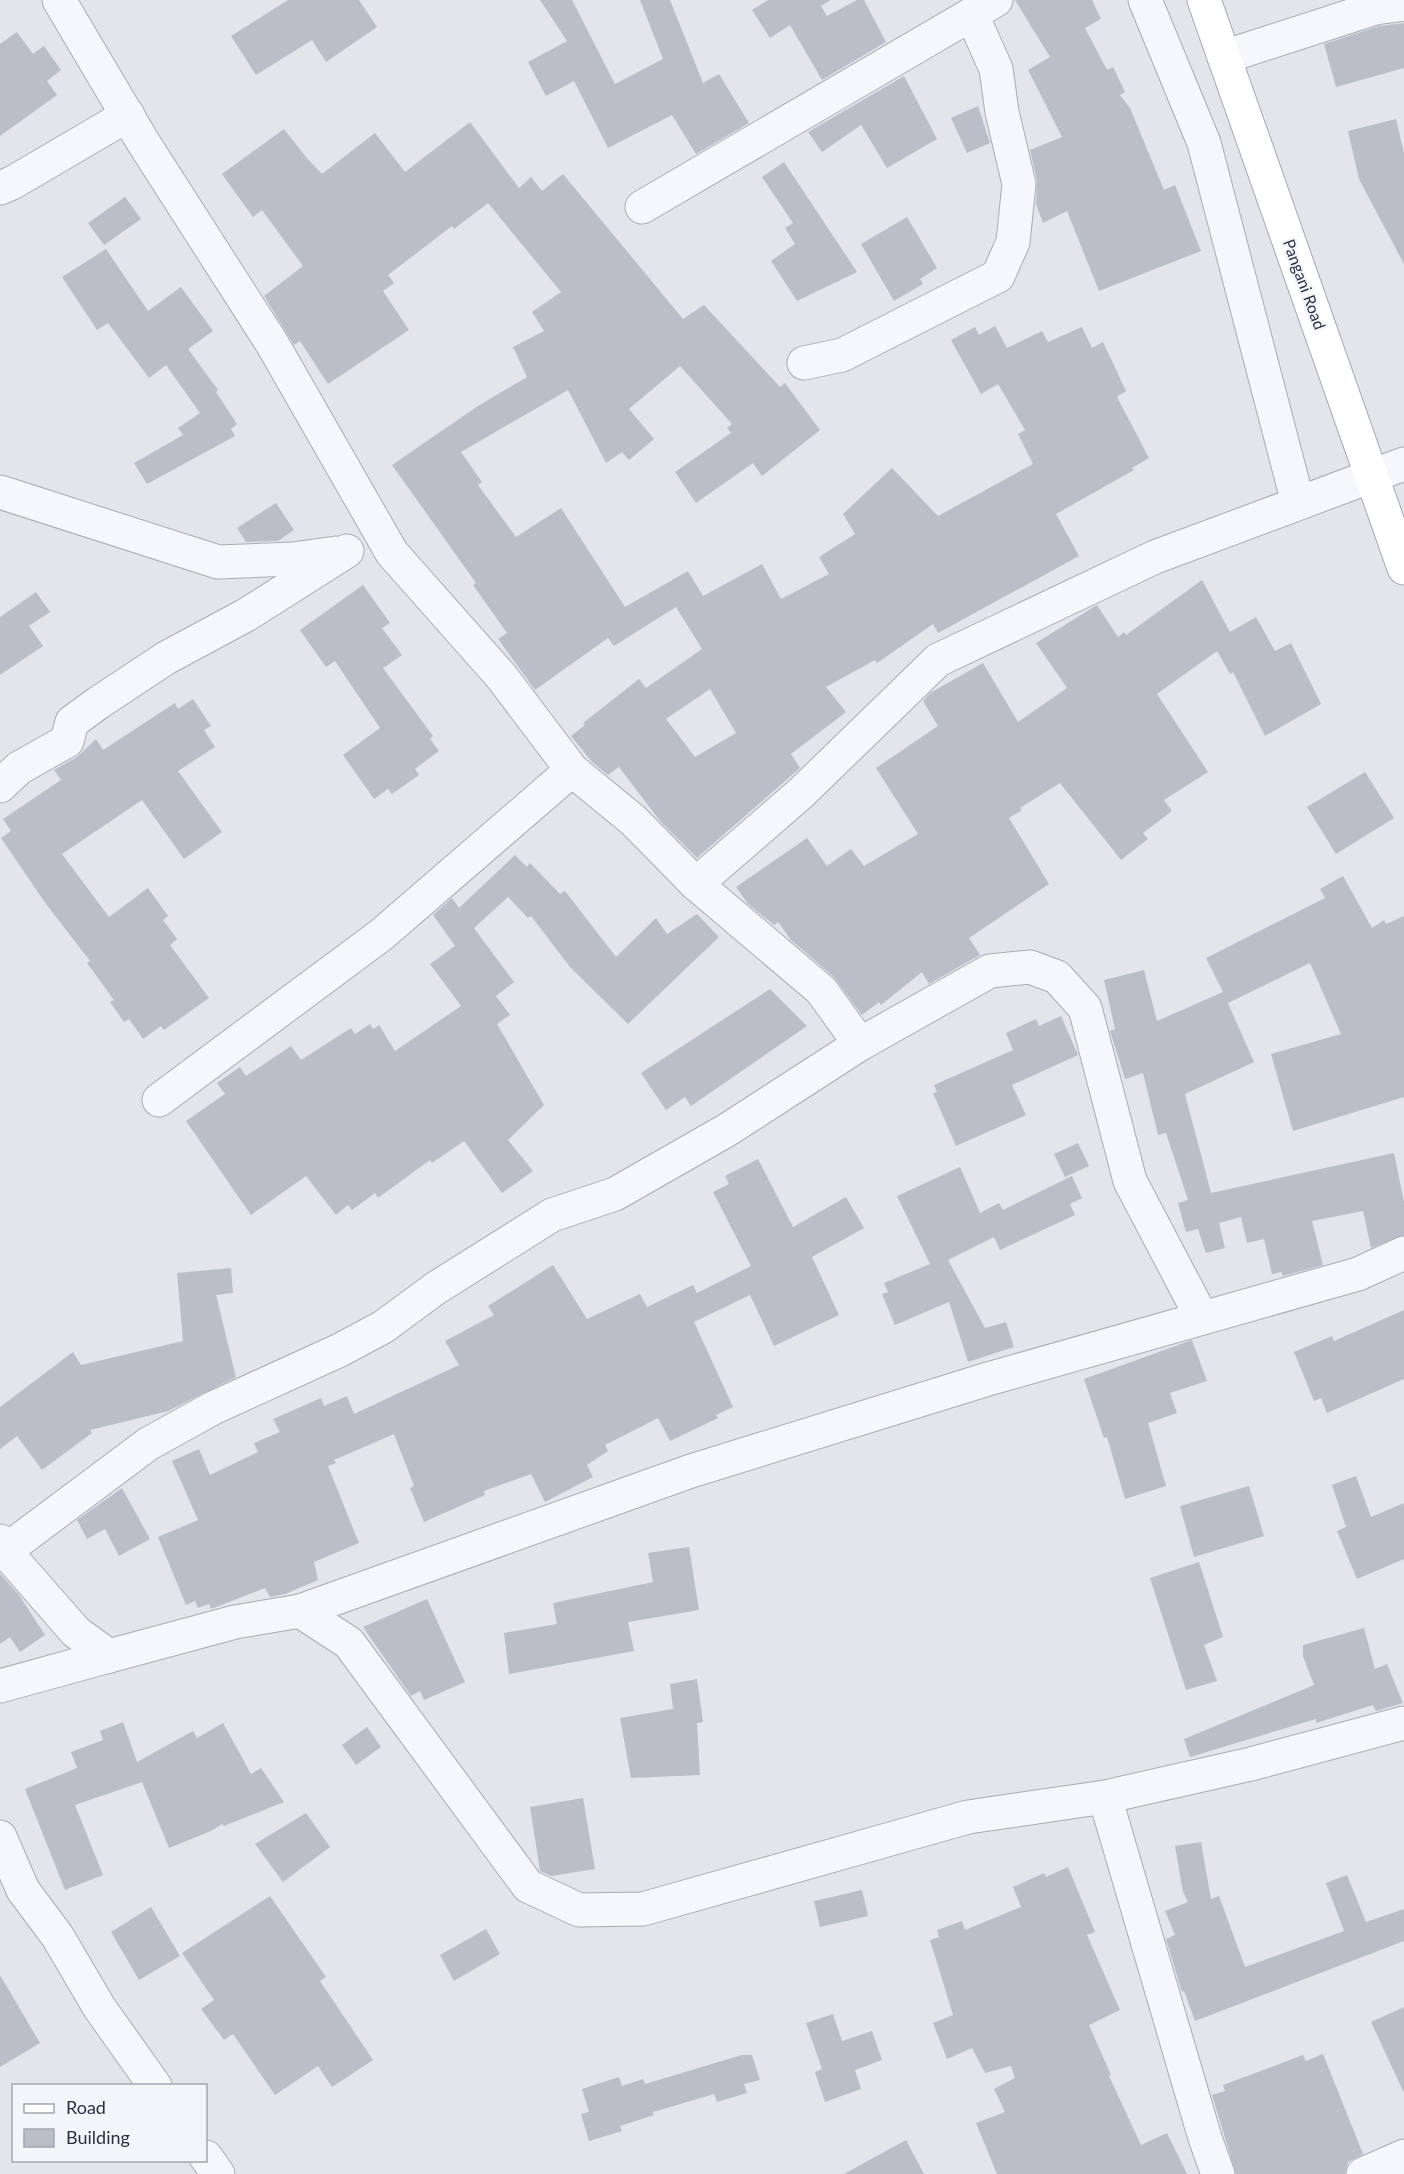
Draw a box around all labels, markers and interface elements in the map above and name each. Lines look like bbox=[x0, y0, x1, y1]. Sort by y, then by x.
street label: Pangani Road bbox=[1280, 236, 1330, 332]
legend bbox=[12, 2084, 207, 2162]
text: Road bbox=[66, 2096, 106, 2118]
text: Building bbox=[66, 2126, 130, 2148]

